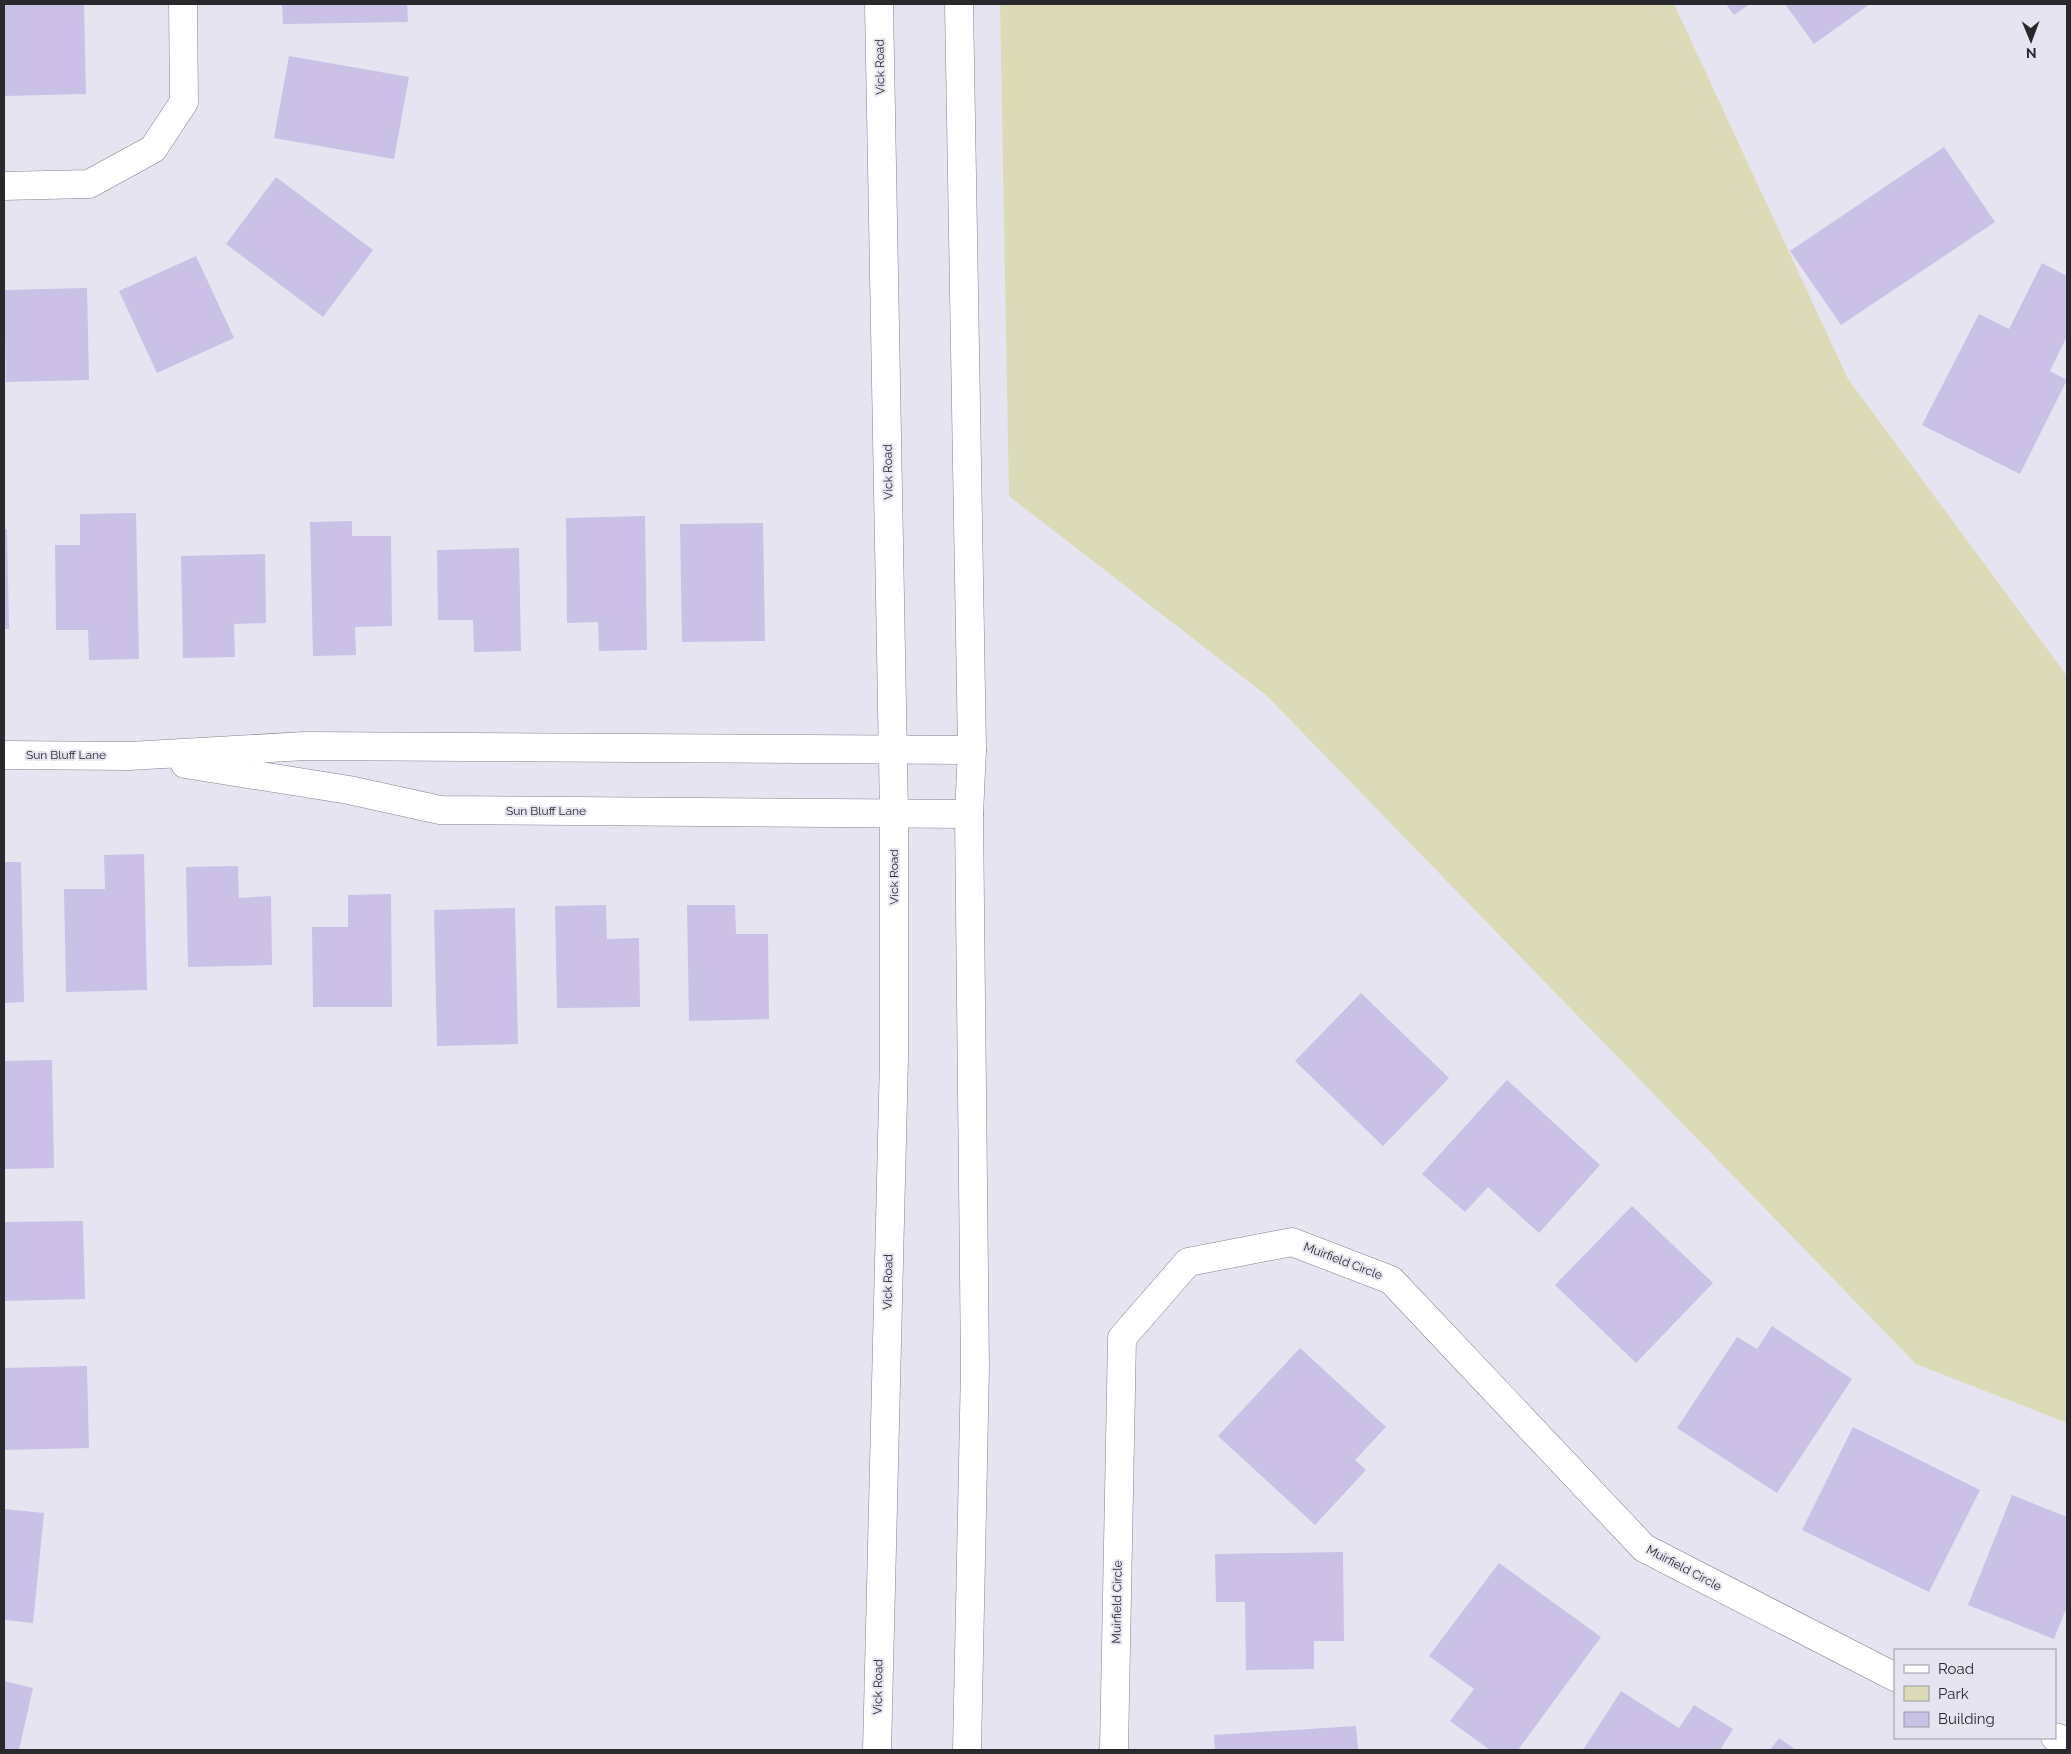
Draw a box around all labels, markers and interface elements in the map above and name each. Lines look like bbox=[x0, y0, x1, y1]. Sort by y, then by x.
north arrow bbox=[2006, 15, 2056, 65]
street label: Vick Road bbox=[873, 39, 887, 95]
text: N bbox=[2026, 45, 2037, 61]
street label: Vick Road bbox=[881, 444, 895, 500]
street label: Sun Bluff Lane bbox=[26, 748, 106, 762]
street label: Sun Bluff Lane bbox=[506, 804, 586, 818]
street label: Vick Road bbox=[887, 849, 901, 905]
street label: Muirfield Circle bbox=[1302, 1240, 1384, 1282]
street label: Vick Road bbox=[881, 1254, 895, 1310]
street label: Muirfield Circle bbox=[1644, 1542, 1724, 1594]
street label: Muirfield Circle bbox=[1109, 1560, 1125, 1644]
legend bbox=[1894, 1649, 2056, 1739]
street label: Vick Road bbox=[871, 1659, 885, 1715]
text: Road bbox=[1938, 1660, 1974, 1678]
text: Park bbox=[1938, 1685, 1969, 1703]
text: Building bbox=[1938, 1710, 1995, 1728]

